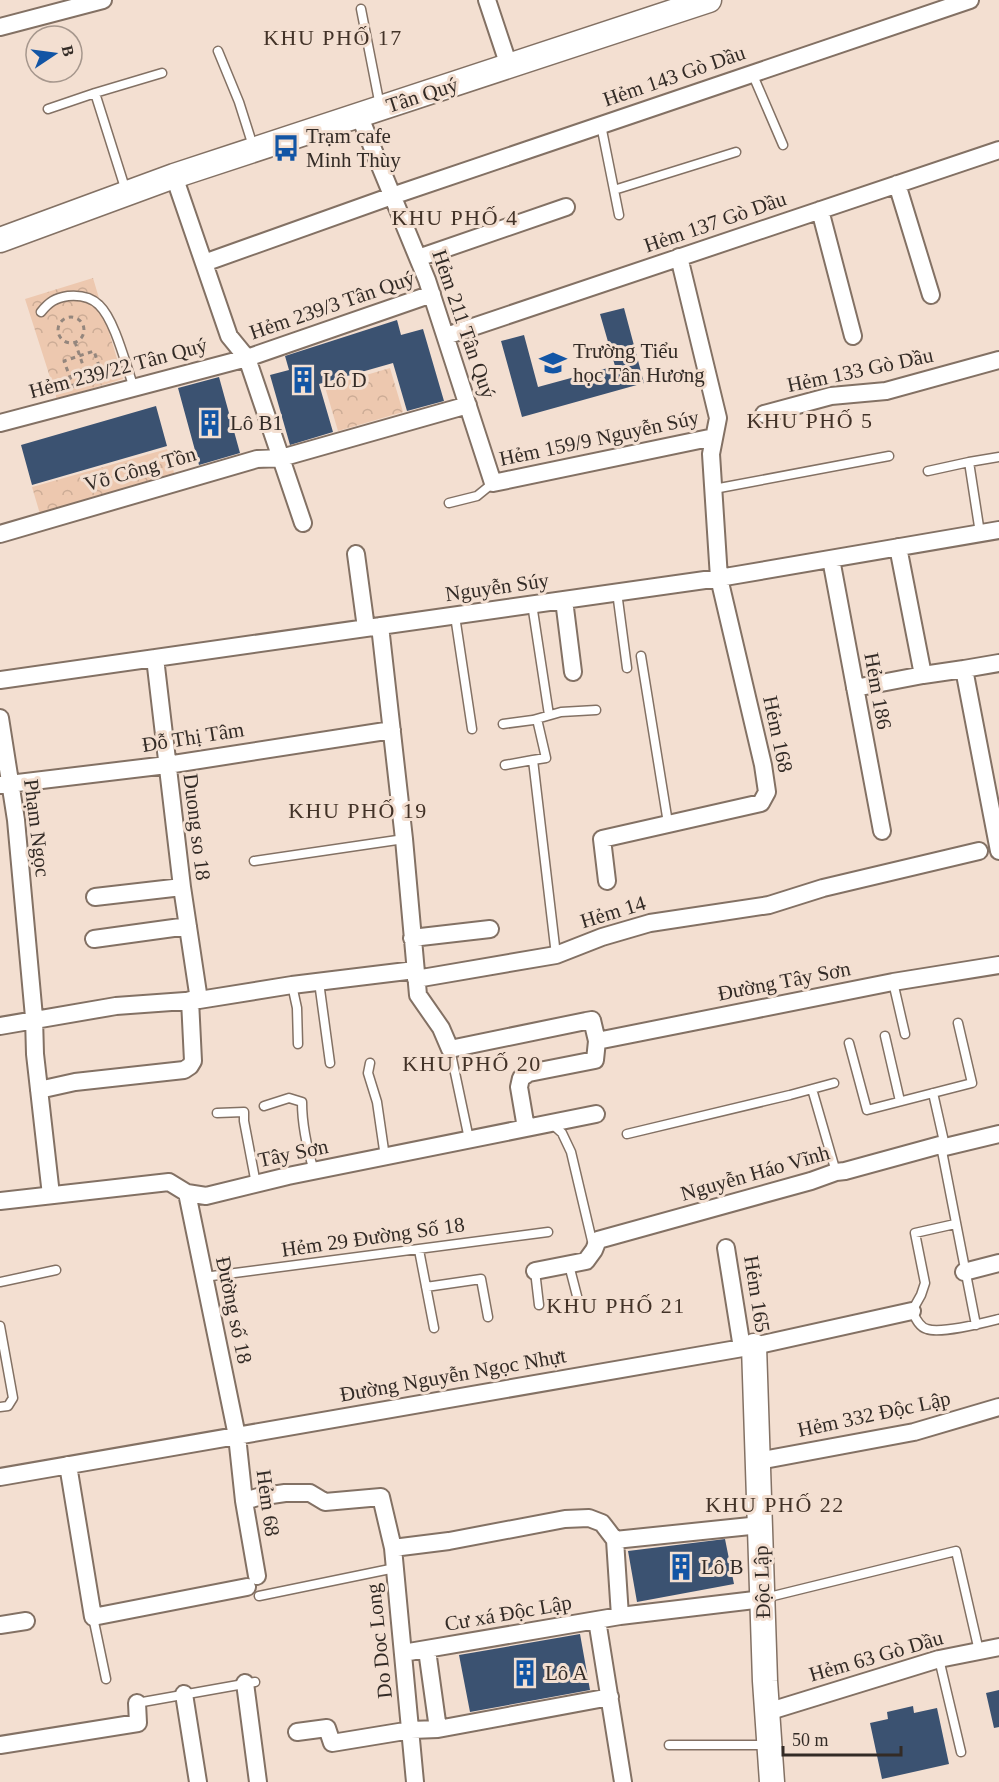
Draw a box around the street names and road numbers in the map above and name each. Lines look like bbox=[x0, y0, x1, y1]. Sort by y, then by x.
street label: Hẻm 143 Gò Dầu bbox=[600, 40, 749, 112]
street label: Tân Quý bbox=[383, 72, 461, 118]
street label: Hẻm 137 Gò Dầu bbox=[641, 186, 790, 258]
street label: Hẻm 211 Tân Quý bbox=[427, 246, 501, 402]
street label: Hẻm 239/3 Tân Quý bbox=[246, 265, 418, 344]
street label: Hẻm 239/22 Tân Quý bbox=[26, 333, 210, 403]
street label: Hẻm 133 Gò Dầu bbox=[785, 343, 936, 397]
street label: Hẻm 159/9 Nguyễn Súy bbox=[497, 405, 702, 471]
street label: Võ Công Tồn bbox=[81, 441, 199, 496]
street label: Nguyễn Súy bbox=[444, 568, 551, 606]
street label: Hẻm 186 bbox=[859, 651, 897, 731]
street label: Hẻm 168 bbox=[758, 694, 798, 774]
street label: Đỗ Thị Tâm bbox=[140, 717, 246, 757]
street label: Duong so 18 bbox=[179, 772, 215, 882]
street label: Phạm Ngọc bbox=[19, 778, 55, 878]
street label: Hẻm 14 bbox=[577, 891, 649, 933]
street label: Đường Tây Sơn bbox=[716, 956, 853, 1006]
street label: Tây Sơn bbox=[256, 1134, 331, 1172]
street label: Nguyễn Háo Vĩnh bbox=[678, 1140, 833, 1206]
street label: Hẻm 29 Đường Số 18 bbox=[280, 1212, 466, 1262]
street label: Đường số 18 bbox=[211, 1254, 257, 1366]
street label: Hẻm 165 bbox=[739, 1254, 775, 1334]
street label: Đường Nguyễn Ngọc Nhựt bbox=[338, 1343, 568, 1407]
street label: Hẻm 332 Độc Lập bbox=[795, 1386, 953, 1442]
street label: Hẻm 68 bbox=[251, 1468, 285, 1538]
street label: Độc Lập bbox=[749, 1545, 775, 1619]
street label: Do Doc Long bbox=[361, 1582, 397, 1700]
street label: Cư xá Độc Lập bbox=[443, 1590, 573, 1636]
street label: Hẻm 63 Gò Dầu bbox=[806, 1625, 946, 1687]

